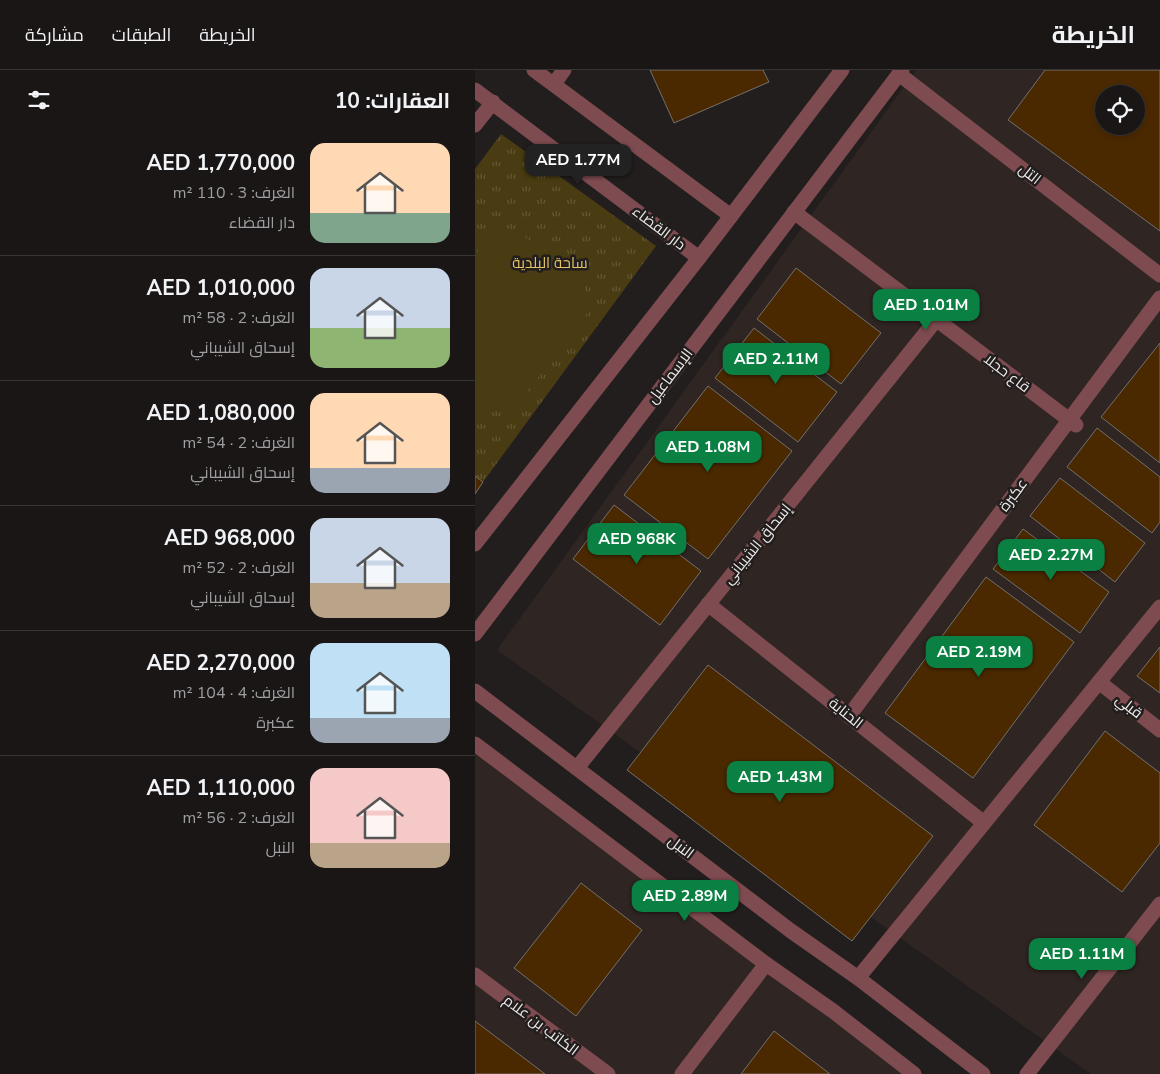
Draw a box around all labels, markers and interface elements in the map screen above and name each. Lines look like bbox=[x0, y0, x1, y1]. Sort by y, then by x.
text: الخريطة bbox=[1052, 19, 1135, 51]
text: مشاركة bbox=[25, 23, 84, 47]
text: الطبقات bbox=[112, 23, 171, 47]
text: الخريطة bbox=[199, 23, 256, 47]
map controls bbox=[1095, 85, 1145, 135]
button: locate bbox=[1095, 85, 1145, 135]
icon: filters bbox=[25, 86, 53, 114]
text: العقارات: 10 bbox=[335, 87, 450, 115]
pin: AED 1.77M bbox=[521, 144, 635, 186]
text: AED 1,770,000 bbox=[147, 149, 295, 177]
text: AED 1.77M bbox=[536, 149, 620, 171]
street label: التل bbox=[1015, 159, 1045, 189]
icon: home bbox=[350, 163, 410, 223]
text: الغرف: 3 · 110 m² bbox=[173, 182, 295, 204]
street label: دار القضاء bbox=[628, 201, 690, 255]
text: دار القضاء bbox=[229, 212, 295, 234]
park label: ساحة البلدية bbox=[512, 253, 588, 273]
text: AED 1,010,000 bbox=[147, 274, 295, 302]
icon: home bbox=[350, 288, 410, 348]
pin: AED 1.01M bbox=[869, 288, 983, 331]
text: AED 1.01M bbox=[884, 294, 968, 316]
text: الغرف: 2 · 58 m² bbox=[182, 307, 295, 329]
text: إسحاق الشيباني bbox=[190, 337, 295, 359]
pin: AED 2.11M bbox=[719, 342, 833, 385]
street label: الإسماعيل bbox=[643, 344, 697, 408]
text: AED 2.11M bbox=[734, 348, 818, 370]
street label: قاع حجلا bbox=[979, 349, 1034, 398]
text: AED 1,080,000 bbox=[147, 399, 295, 427]
icon: home bbox=[350, 413, 410, 473]
pin: AED 1.08M bbox=[651, 430, 765, 473]
text: الغرف: 2 · 54 m² bbox=[182, 432, 295, 454]
text: AED 1.08M bbox=[666, 436, 750, 458]
text: إسحاق الشيباني bbox=[190, 462, 295, 484]
street label: عكبرة bbox=[994, 474, 1032, 516]
street label: إسحاق الشيباني bbox=[718, 500, 797, 590]
pin: AED 968K bbox=[585, 522, 689, 565]
text: AED 968,000 bbox=[164, 524, 295, 552]
text: AED 968K bbox=[598, 528, 676, 550]
icon: home bbox=[350, 538, 410, 598]
pin: AED 2.27M bbox=[994, 538, 1108, 581]
text: AED 2.27M bbox=[1009, 544, 1093, 566]
text: الغرف: 2 · 52 m² bbox=[182, 557, 295, 579]
text: إسحاق الشيباني bbox=[190, 587, 295, 609]
pin: AED 2.19M bbox=[922, 636, 1036, 678]
text: AED 2.19M bbox=[937, 641, 1021, 663]
text: AED 2,270,000 bbox=[147, 649, 295, 677]
icon: home bbox=[350, 663, 410, 723]
text: الغرف: 4 · 104 m² bbox=[173, 682, 295, 704]
street label: قبلي bbox=[1110, 689, 1147, 724]
street label: الحناية bbox=[825, 693, 867, 733]
text: عكبرة bbox=[256, 712, 295, 734]
pin: AED 1.43M bbox=[723, 760, 837, 803]
text: AED 1.43M bbox=[738, 766, 822, 788]
text: AED 1,110,000 bbox=[147, 774, 295, 802]
icon: home bbox=[350, 788, 410, 848]
text: الغرف: 2 · 56 m² bbox=[182, 807, 295, 829]
street label: النبل bbox=[664, 831, 698, 863]
text: النبل bbox=[266, 837, 295, 859]
pin: AED 2.89M bbox=[628, 880, 742, 922]
text: AED 2.89M bbox=[643, 885, 727, 907]
pin: AED 1.11M bbox=[1025, 938, 1139, 980]
text: AED 1.11M bbox=[1040, 943, 1124, 965]
street label: الكاتب بن علام bbox=[499, 990, 583, 1060]

